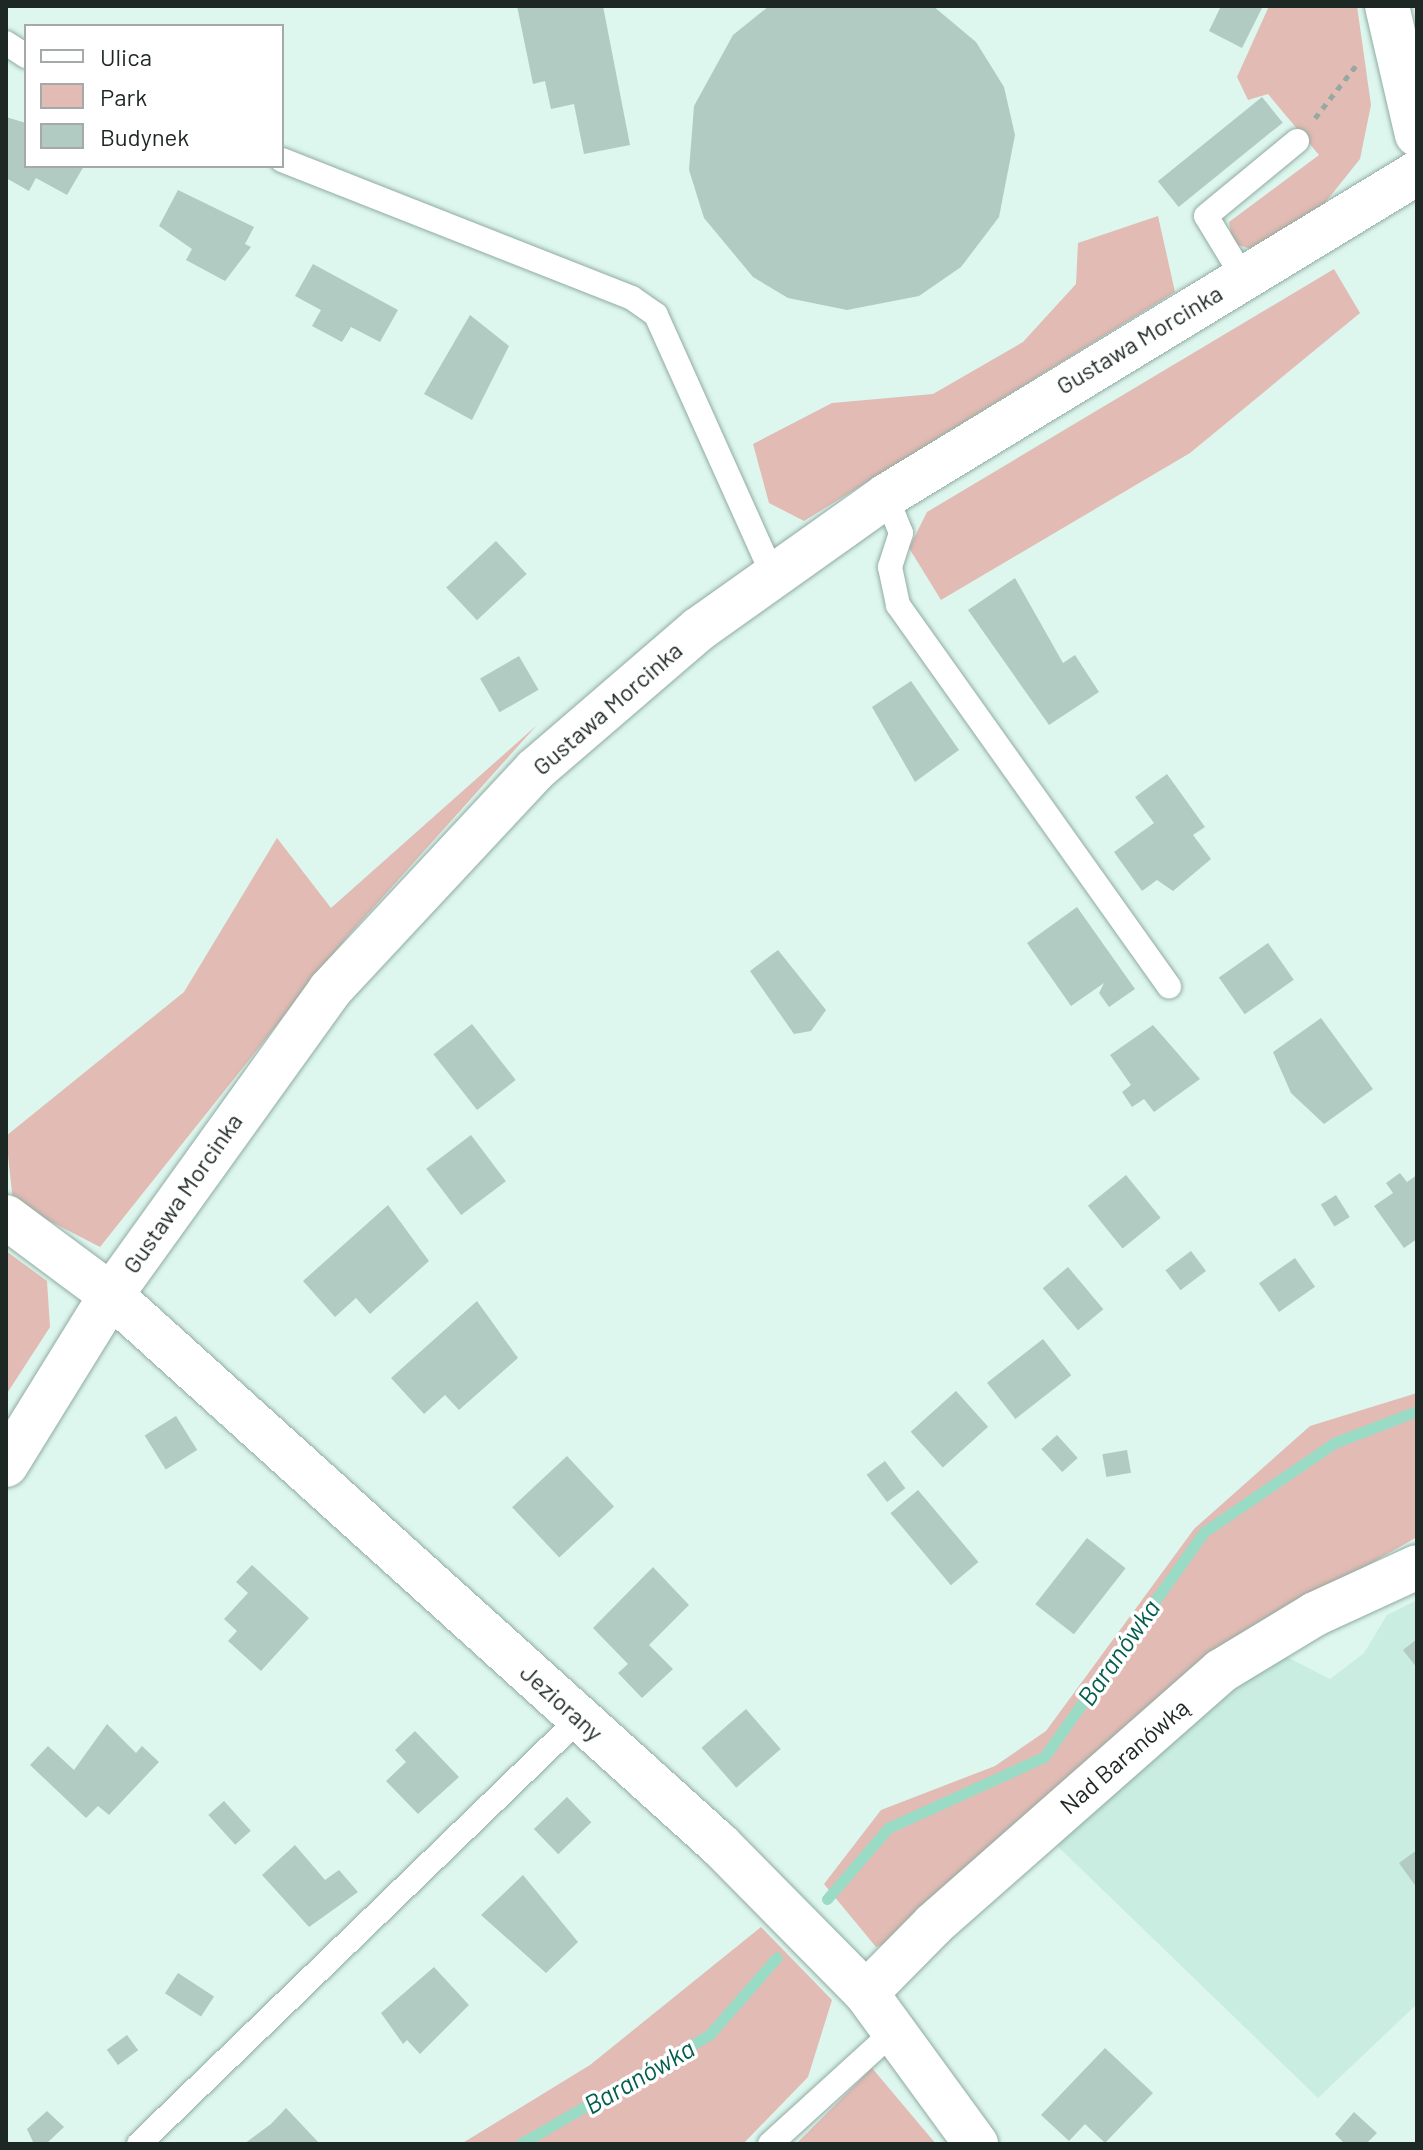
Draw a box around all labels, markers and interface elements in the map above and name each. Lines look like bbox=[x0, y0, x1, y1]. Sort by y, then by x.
legend bbox=[24, 24, 284, 168]
text: Ulica bbox=[100, 42, 152, 71]
text: Park bbox=[100, 82, 147, 111]
text: Budynek bbox=[100, 122, 189, 151]
street label: Gustawa Morcinka bbox=[1051, 278, 1227, 400]
street label: Gustawa Morcinka bbox=[526, 635, 688, 781]
street label: Gustawa Morcinka bbox=[116, 1108, 248, 1278]
water label: Baranówka bbox=[1070, 1593, 1166, 1711]
street label: Jeziorany bbox=[515, 1657, 609, 1747]
street label: Nad Baranówką bbox=[1054, 1692, 1194, 1820]
water label: Baranówka bbox=[578, 2032, 700, 2120]

